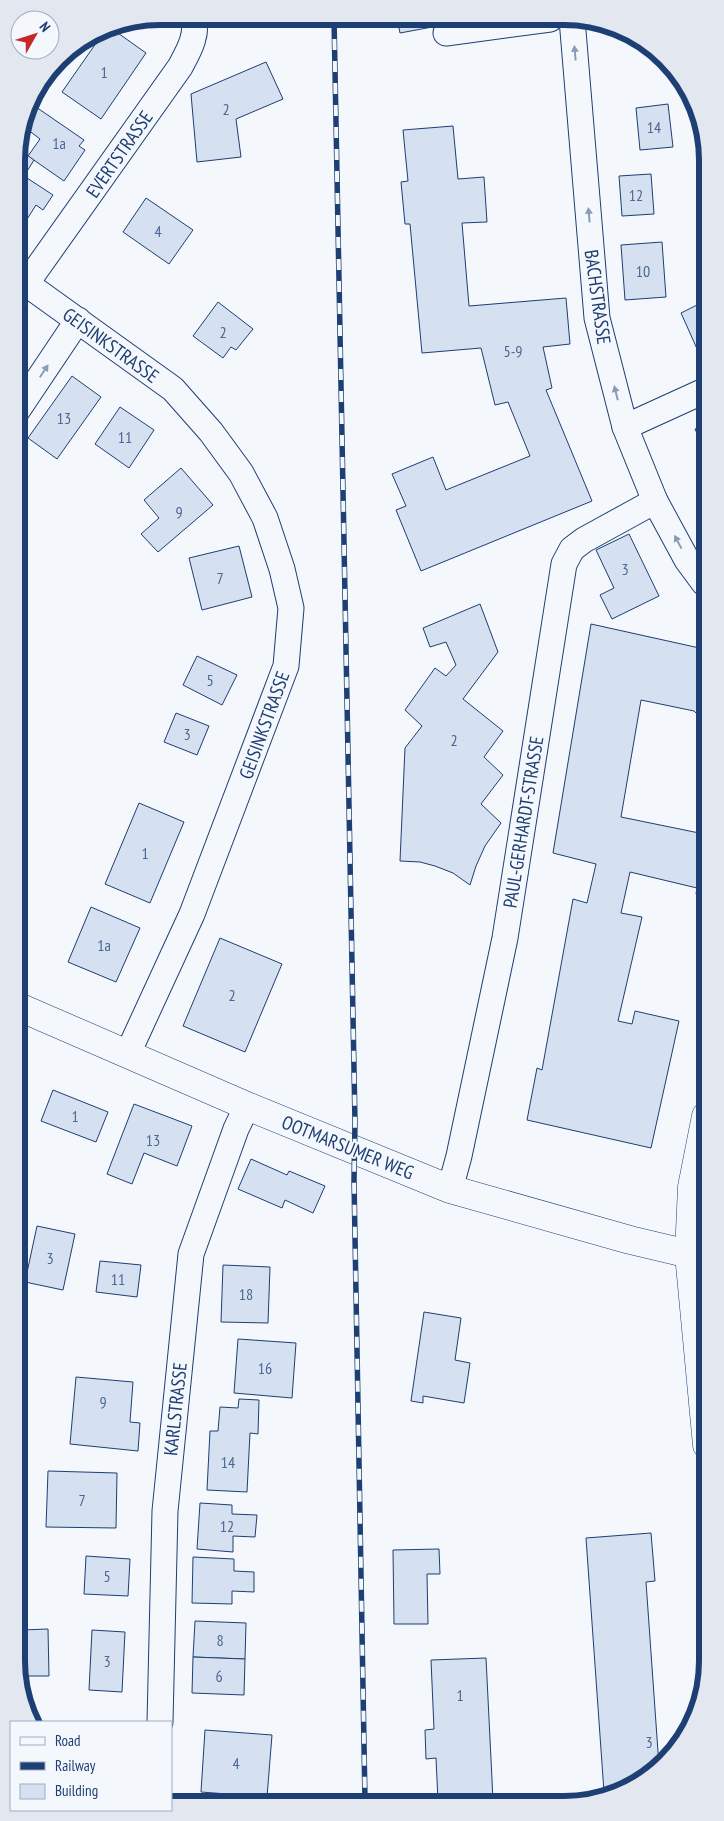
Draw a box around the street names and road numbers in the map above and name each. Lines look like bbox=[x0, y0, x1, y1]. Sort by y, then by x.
street label: EVERTSTRASSE bbox=[80, 106, 158, 202]
street label: BACHSTRASSE bbox=[579, 248, 617, 346]
street label: GEISINKSTRASSE bbox=[58, 302, 164, 388]
street label: GEISINKSTRASSE bbox=[233, 668, 295, 782]
street label: PAUL-GERHARDT-STRASSE bbox=[498, 734, 548, 910]
street label: OOTMARSUMER WEG bbox=[278, 1110, 418, 1184]
street label: KARLSTRASSE bbox=[158, 1361, 192, 1457]

